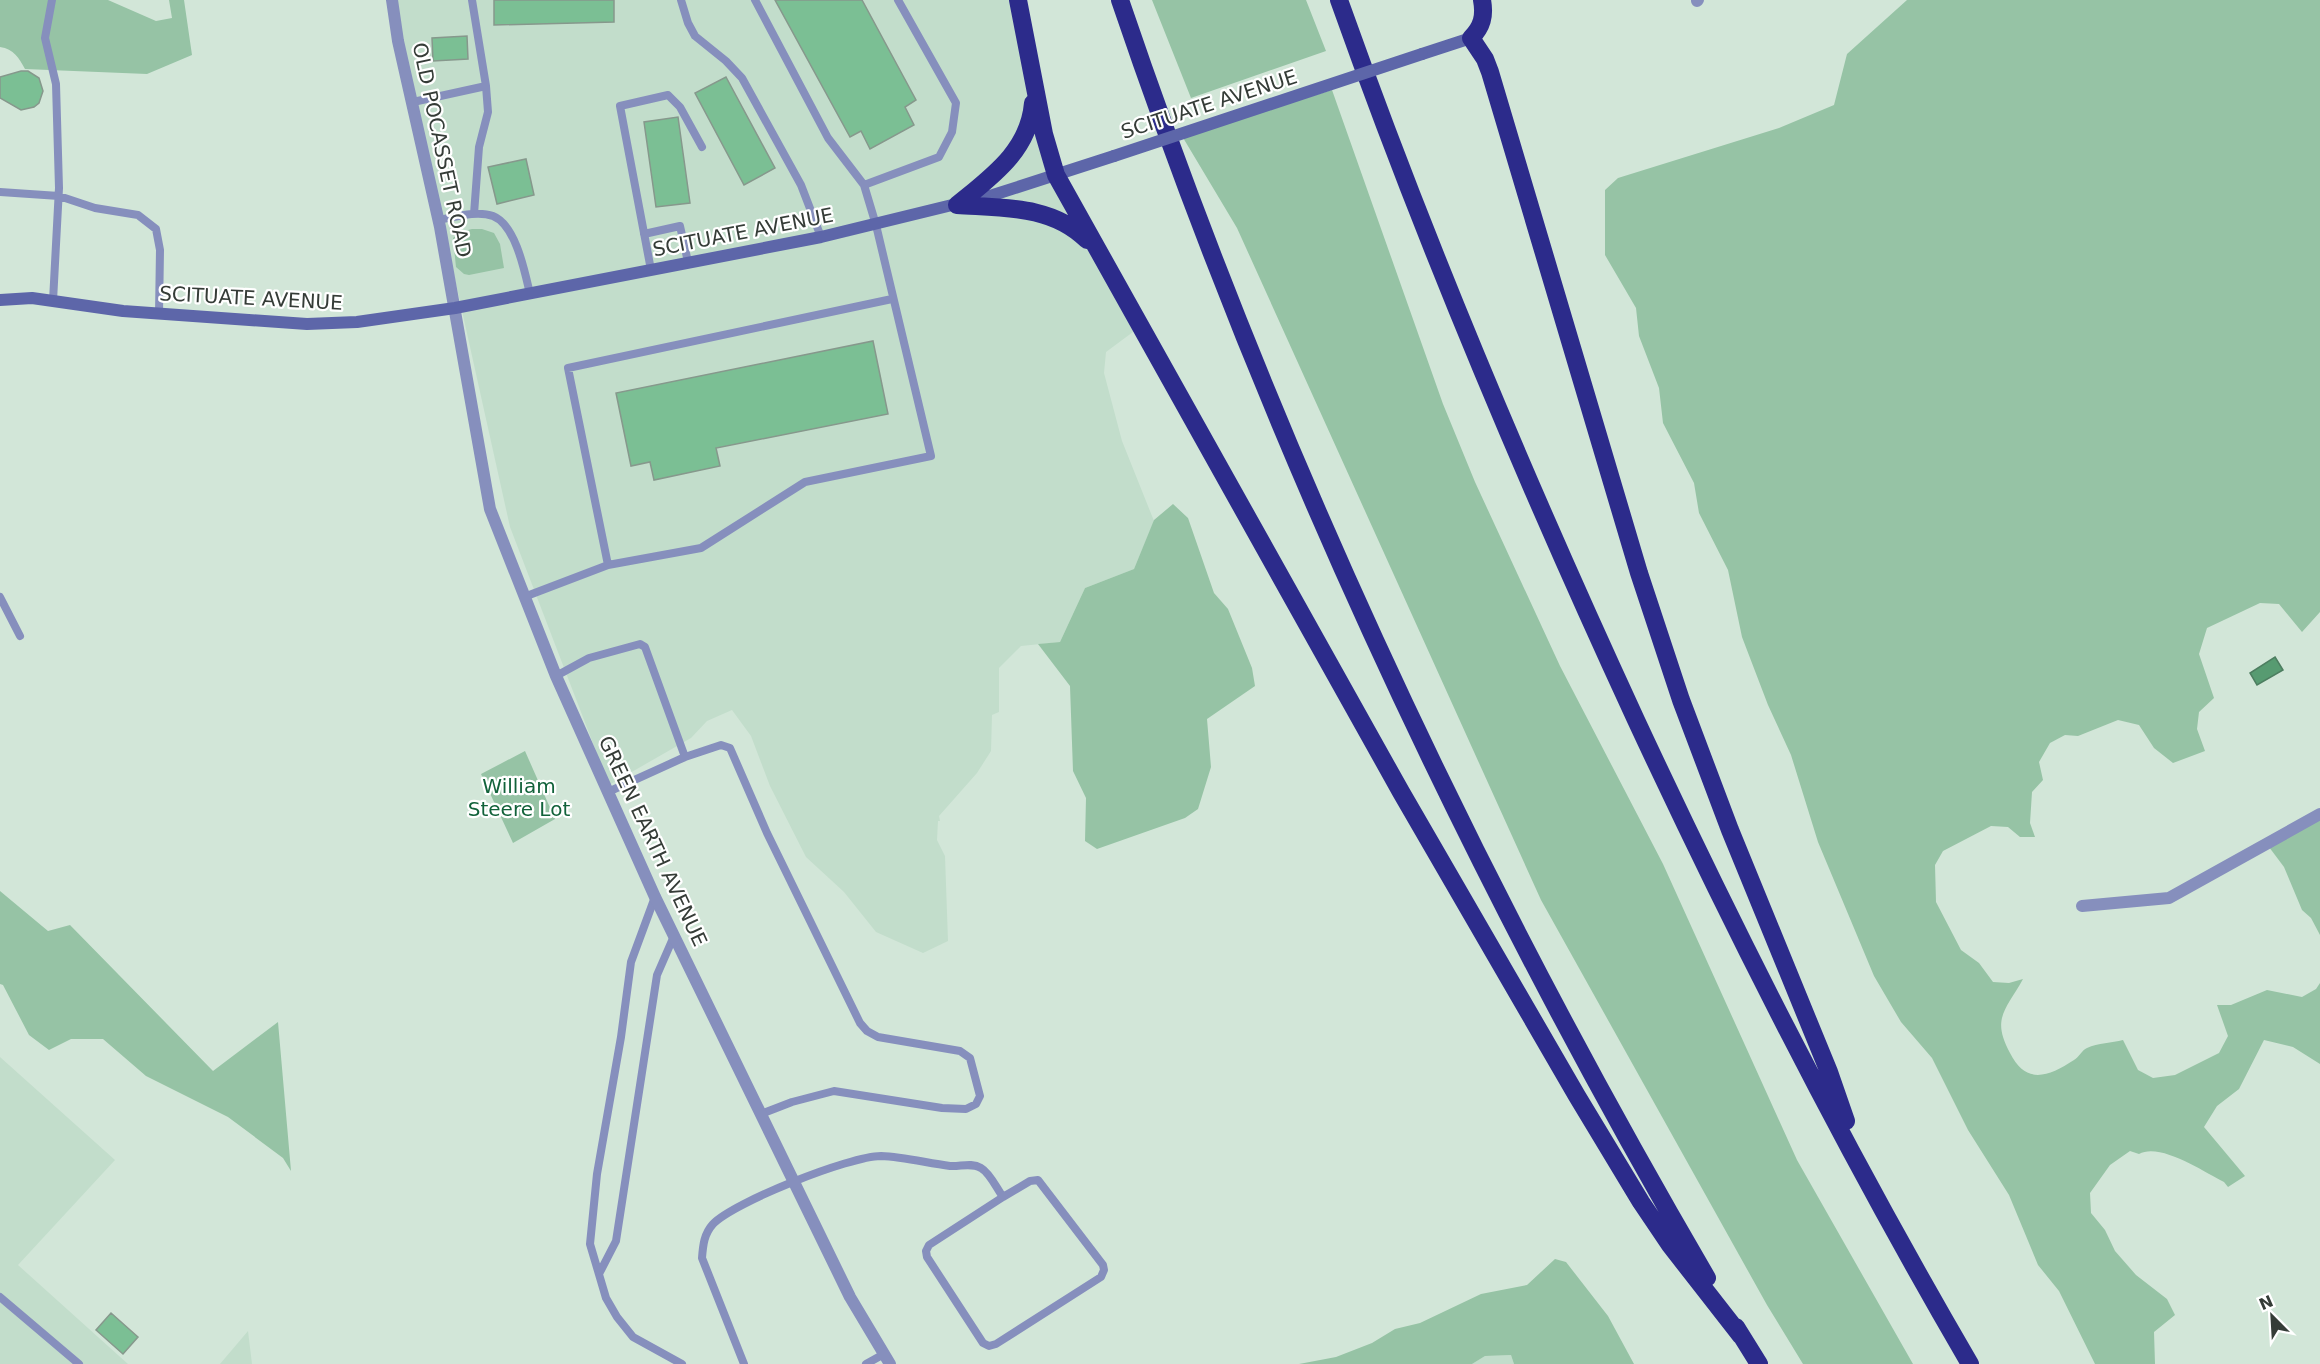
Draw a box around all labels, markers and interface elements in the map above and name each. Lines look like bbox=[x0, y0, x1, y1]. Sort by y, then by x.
street label: OLD POCASSET ROAD bbox=[407, 40, 477, 260]
street label: SCITUATE AVENUE bbox=[1118, 64, 1300, 144]
street label: SCITUATE AVENUE bbox=[651, 203, 835, 261]
street label: SCITUATE AVENUE bbox=[159, 281, 343, 315]
street label: GREEN EARTH AVENUE bbox=[594, 732, 712, 950]
park label: William Steere Lot bbox=[468, 774, 570, 821]
north arrow bbox=[2242, 1286, 2302, 1346]
text: N bbox=[2256, 1291, 2276, 1314]

